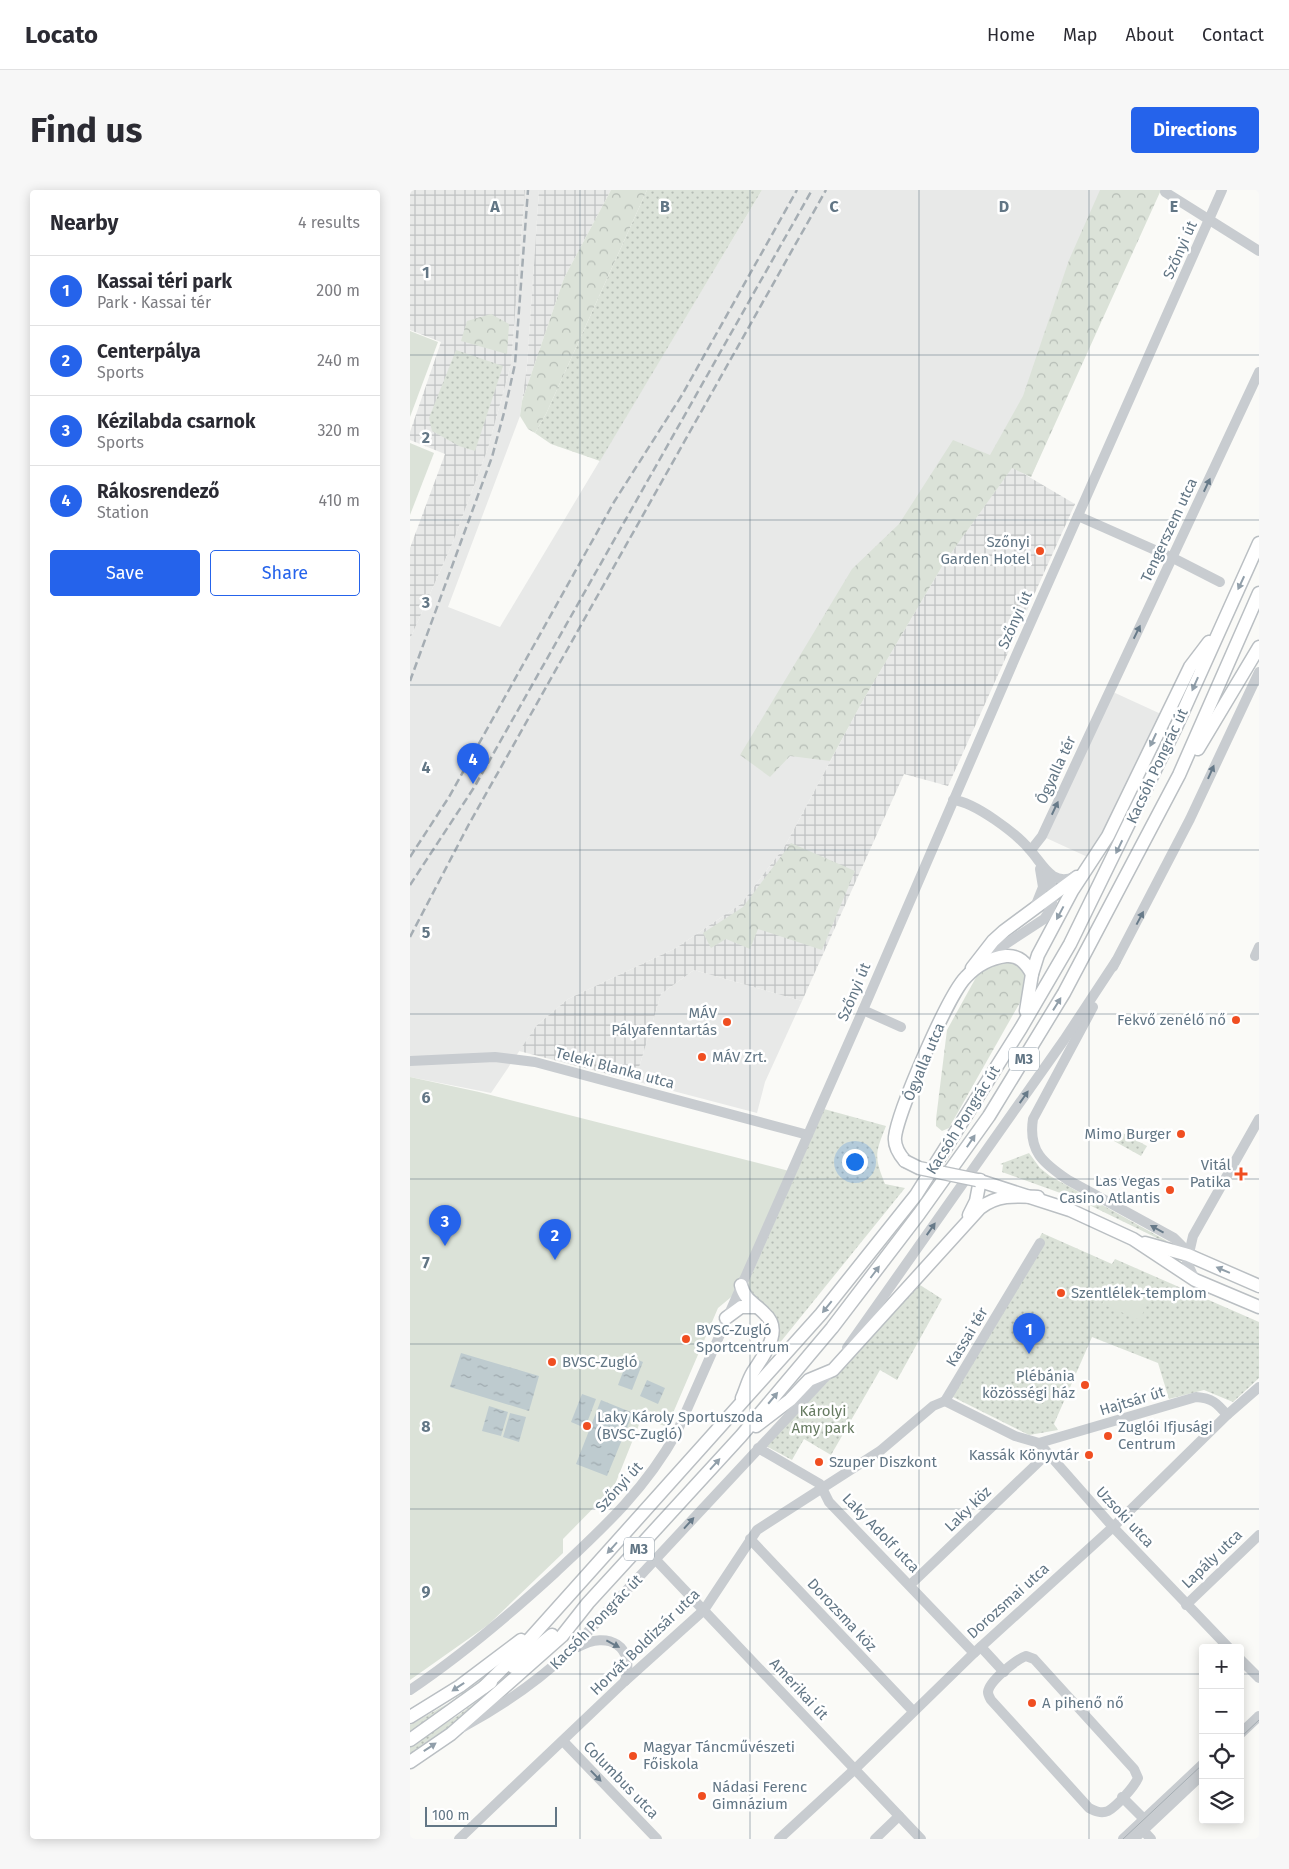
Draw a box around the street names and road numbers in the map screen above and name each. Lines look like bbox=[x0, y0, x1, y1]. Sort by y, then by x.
street label: Szőnyi út bbox=[1159, 218, 1201, 282]
street label: Tengerszem utca bbox=[1137, 475, 1201, 585]
street label: Szőnyi út bbox=[994, 588, 1036, 652]
street label: Kacsóh Pongrác út bbox=[1122, 705, 1192, 826]
street label: Ógyalla tér bbox=[1032, 733, 1080, 807]
street label: Szőnyi út bbox=[834, 960, 875, 1024]
street label: Ógyalla utca bbox=[899, 1020, 949, 1104]
street label: Teleki Blanka utca bbox=[553, 1043, 677, 1093]
road number: M3 bbox=[1009, 1048, 1039, 1071]
street label: Kacsóh Pongrác út bbox=[922, 1062, 1004, 1178]
street label: Kassai tér bbox=[942, 1304, 992, 1370]
street label: Hajtsár út bbox=[1097, 1382, 1167, 1419]
street label: Szőnyi út bbox=[592, 1458, 647, 1516]
street label: Laky köz bbox=[941, 1482, 995, 1535]
street label: Uzsoki utca bbox=[1092, 1483, 1158, 1551]
street label: Laky Adolf utca bbox=[839, 1490, 923, 1576]
street label: Lapály utca bbox=[1178, 1526, 1246, 1592]
road number: M3 bbox=[624, 1538, 654, 1560]
street label: Dorozsmai utca bbox=[963, 1559, 1053, 1643]
street label: Kacsóh Pongrác út bbox=[546, 1570, 646, 1673]
street label: Dorozsma köz bbox=[803, 1575, 881, 1656]
street label: Horvát Boldizsár utca bbox=[587, 1585, 703, 1699]
street label: Amerikai út bbox=[766, 1654, 832, 1724]
street label: Columbus utca bbox=[580, 1738, 662, 1822]

